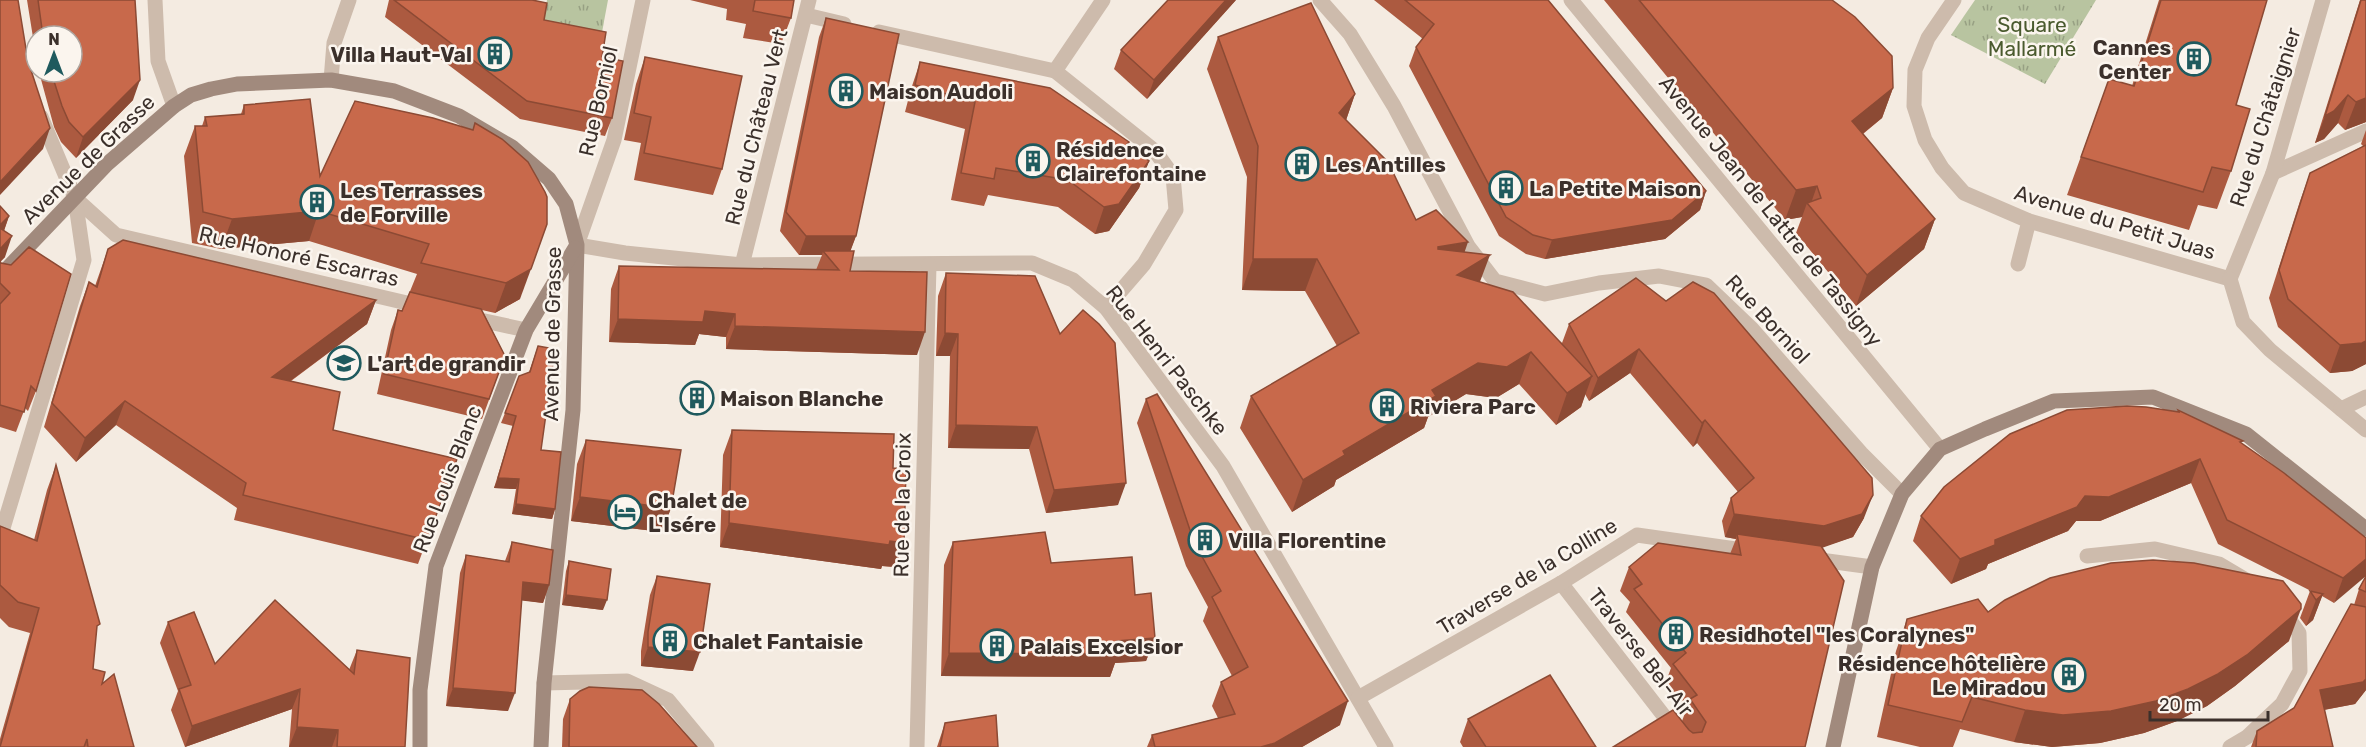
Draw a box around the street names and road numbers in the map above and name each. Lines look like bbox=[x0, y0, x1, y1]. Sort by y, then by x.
street label: Rue du Châtaignier bbox=[2224, 24, 2306, 210]
street label: Rue du Château Vert bbox=[720, 26, 792, 228]
street label: Rue Borniol bbox=[573, 43, 623, 159]
street label: Avenue Jean de Lattre de Tassigny bbox=[1654, 71, 1888, 352]
street label: Avenue de Grasse bbox=[16, 89, 160, 229]
street label: Avenue du Petit Juas bbox=[2011, 180, 2219, 264]
street label: Rue Honoré Escarras bbox=[197, 221, 401, 291]
street label: Avenue de Grasse bbox=[538, 246, 566, 422]
street label: Rue Borniol bbox=[1721, 269, 1815, 369]
street label: Rue Henri Paschke bbox=[1101, 280, 1233, 440]
street label: Rue Louis Blanc bbox=[407, 402, 487, 556]
street label: Rue de la Croix bbox=[888, 432, 916, 578]
street label: Traverse de la Colline bbox=[1433, 512, 1621, 640]
street label: Traverse Bel-Air bbox=[1583, 583, 1699, 721]

